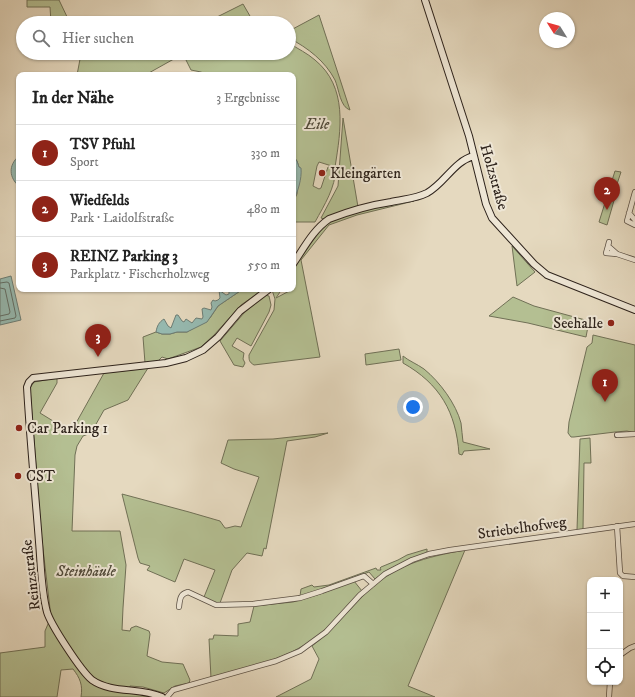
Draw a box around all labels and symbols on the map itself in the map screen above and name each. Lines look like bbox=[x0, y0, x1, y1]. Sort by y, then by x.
north arrow bbox=[539, 12, 575, 48]
park label: Eile bbox=[304, 115, 330, 134]
street label: Holzstraße bbox=[476, 142, 512, 212]
place label: Kleingärten bbox=[330, 164, 401, 183]
marker: Kleingärten bbox=[317, 168, 327, 178]
pin: 2 bbox=[594, 177, 620, 210]
place label: Seehalle bbox=[553, 314, 603, 333]
marker: Seehalle bbox=[606, 318, 616, 328]
pin: 3 bbox=[85, 324, 111, 357]
pin: 1 bbox=[592, 369, 618, 402]
your location bbox=[403, 397, 423, 417]
place label: Car Parking 1 bbox=[27, 419, 108, 438]
marker: Car Parking 1 bbox=[14, 423, 24, 433]
place label: CST bbox=[26, 467, 56, 486]
marker: CST bbox=[13, 471, 23, 481]
street label: Striebelhofweg bbox=[477, 512, 568, 544]
street label: Reinzstraße bbox=[17, 538, 45, 612]
park label: Steinhäule bbox=[55, 562, 117, 581]

